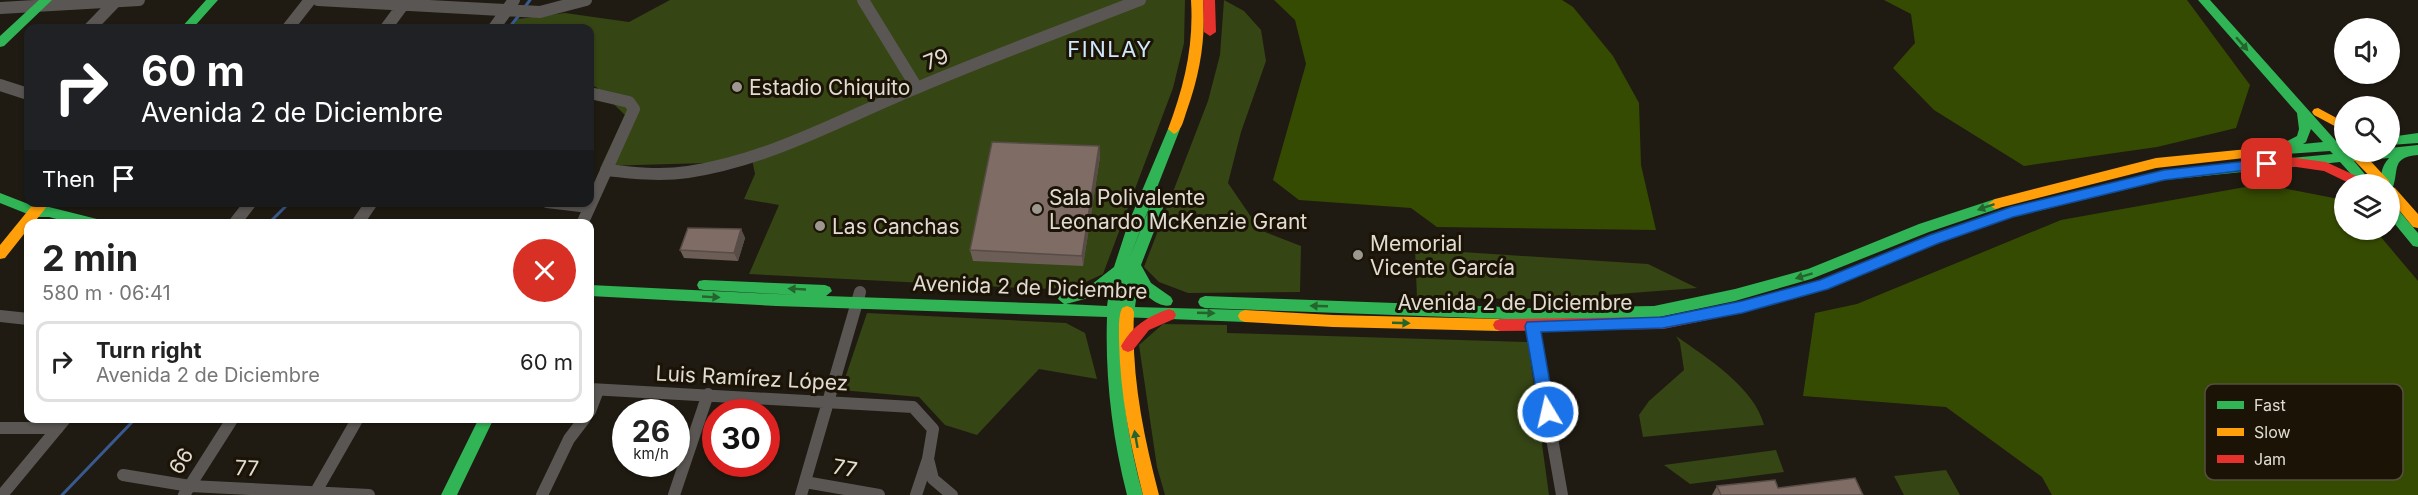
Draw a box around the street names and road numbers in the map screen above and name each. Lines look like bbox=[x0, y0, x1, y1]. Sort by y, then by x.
street label: 79 bbox=[920, 43, 952, 75]
street label: Avenida 2 de Diciembre bbox=[912, 270, 1148, 304]
street label: Avenida 2 de Diciembre bbox=[1397, 290, 1633, 315]
street label: Luis Ramírez López bbox=[655, 360, 849, 396]
street label: 66 bbox=[163, 443, 199, 479]
street label: 77 bbox=[831, 454, 859, 482]
street label: 77 bbox=[234, 455, 260, 481]

